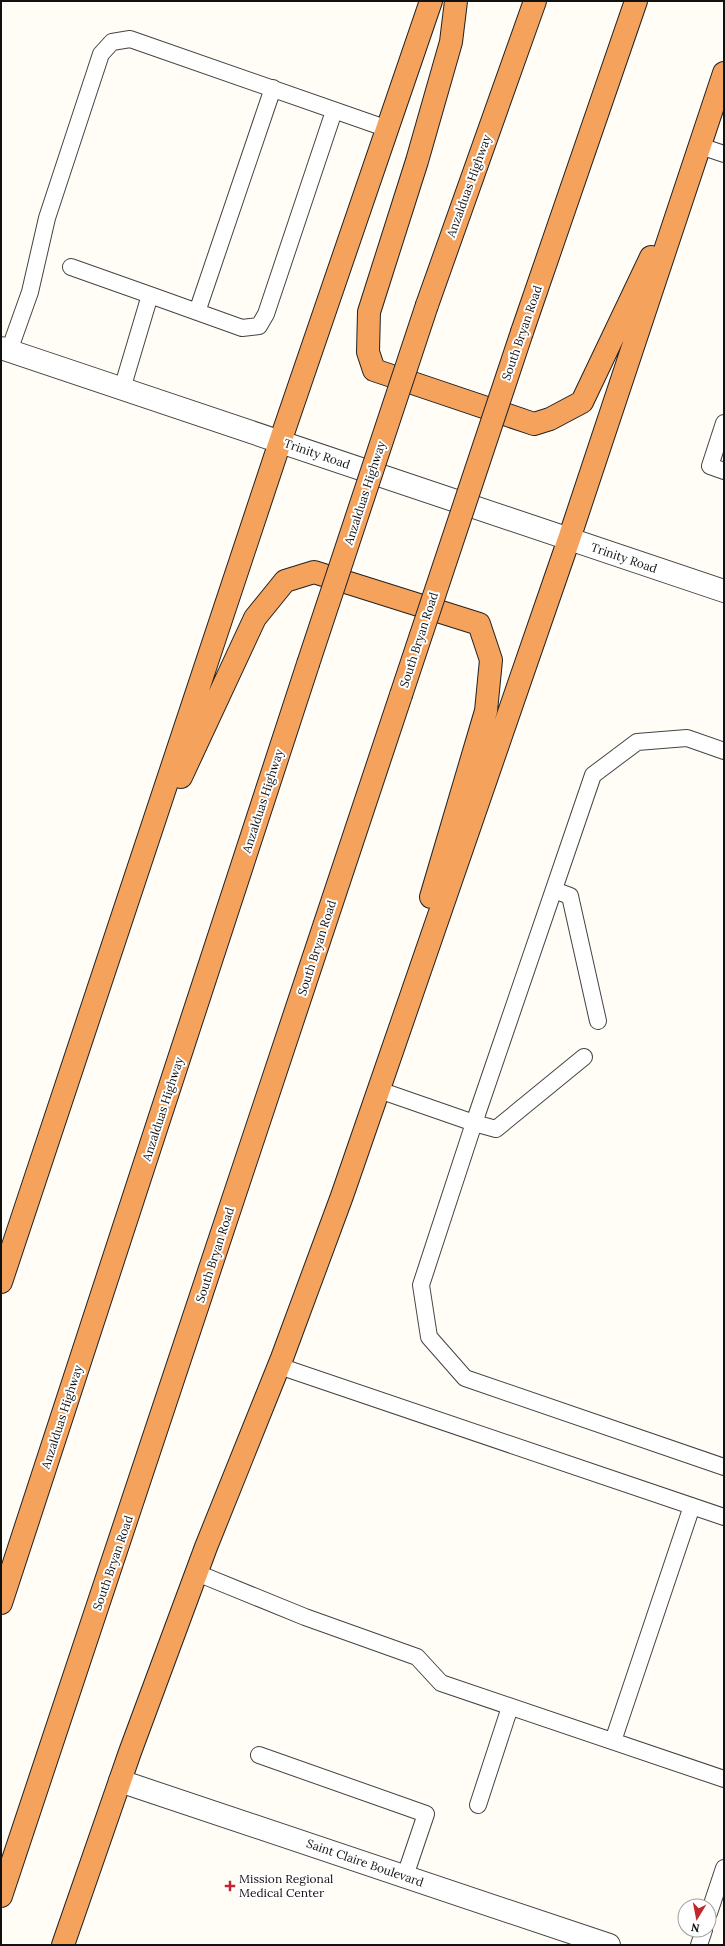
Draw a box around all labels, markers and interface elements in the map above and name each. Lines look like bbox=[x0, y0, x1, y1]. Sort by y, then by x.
street label: Anzalduas Highway bbox=[443, 132, 494, 240]
street label: South Bryan Road bbox=[498, 283, 545, 382]
street label: Trinity Road bbox=[282, 435, 352, 472]
street label: Anzalduas Highway bbox=[340, 438, 389, 548]
street label: Trinity Road bbox=[589, 539, 659, 576]
street label: South Bryan Road bbox=[396, 590, 441, 690]
street label: Anzalduas Highway bbox=[238, 746, 287, 856]
street label: South Bryan Road bbox=[294, 898, 339, 998]
street label: Anzalduas Highway bbox=[138, 1054, 187, 1164]
street label: South Bryan Road bbox=[192, 1205, 237, 1305]
street label: Anzalduas Highway bbox=[37, 1362, 86, 1472]
street label: South Bryan Road bbox=[89, 1513, 136, 1612]
street label: Saint Claire Boulevard bbox=[305, 1835, 426, 1890]
place label: Mission Regional Medical Center bbox=[239, 1871, 333, 1900]
marker: Mission Regional Medical Center bbox=[224, 1880, 236, 1892]
north arrow bbox=[677, 1898, 717, 1938]
text: N bbox=[689, 1920, 701, 1935]

